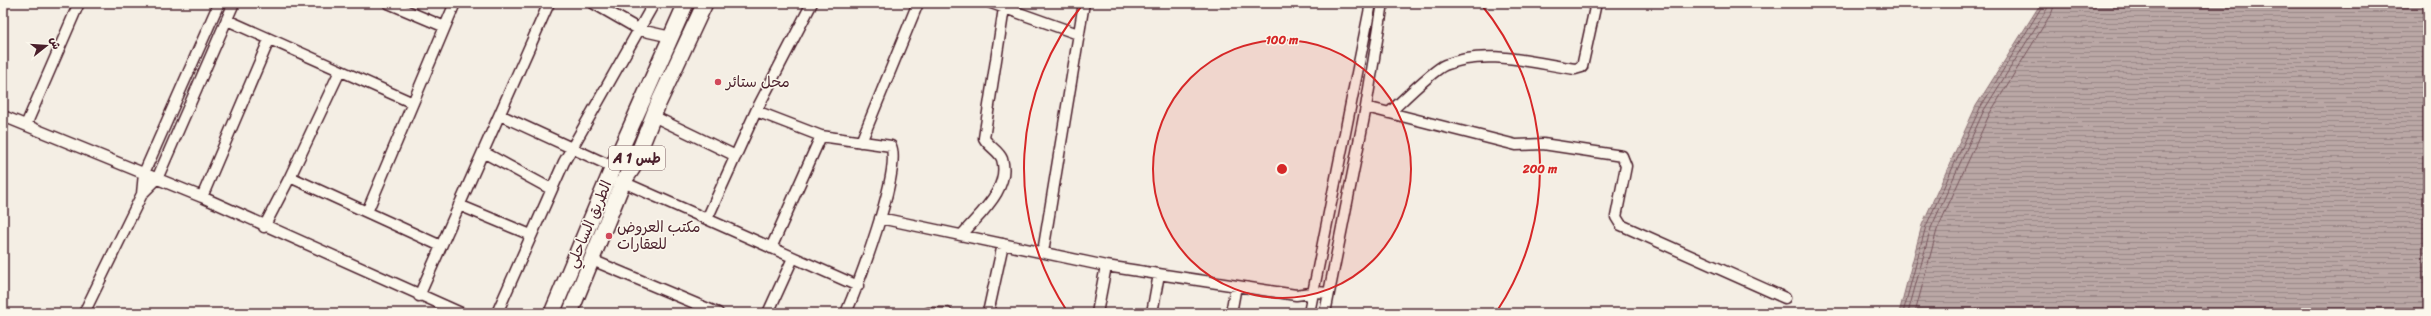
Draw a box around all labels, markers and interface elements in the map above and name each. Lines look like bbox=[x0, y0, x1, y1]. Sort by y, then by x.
north arrow bbox=[26, 26, 66, 66]
text: 100 m bbox=[1266, 29, 1299, 51]
text: ش bbox=[44, 35, 66, 52]
place label: محل ستائر bbox=[724, 69, 790, 95]
marker: محل ستائر bbox=[713, 77, 723, 87]
road number: A 1 طس bbox=[609, 146, 665, 170]
text: 200 m bbox=[1522, 158, 1558, 180]
centre of rings bbox=[1275, 162, 1289, 176]
street label: الطريق الساحلي bbox=[559, 176, 619, 272]
place label: مكتب العروض للعقارات bbox=[617, 214, 700, 257]
marker: مكتب العروض للعقارات bbox=[604, 231, 614, 241]

